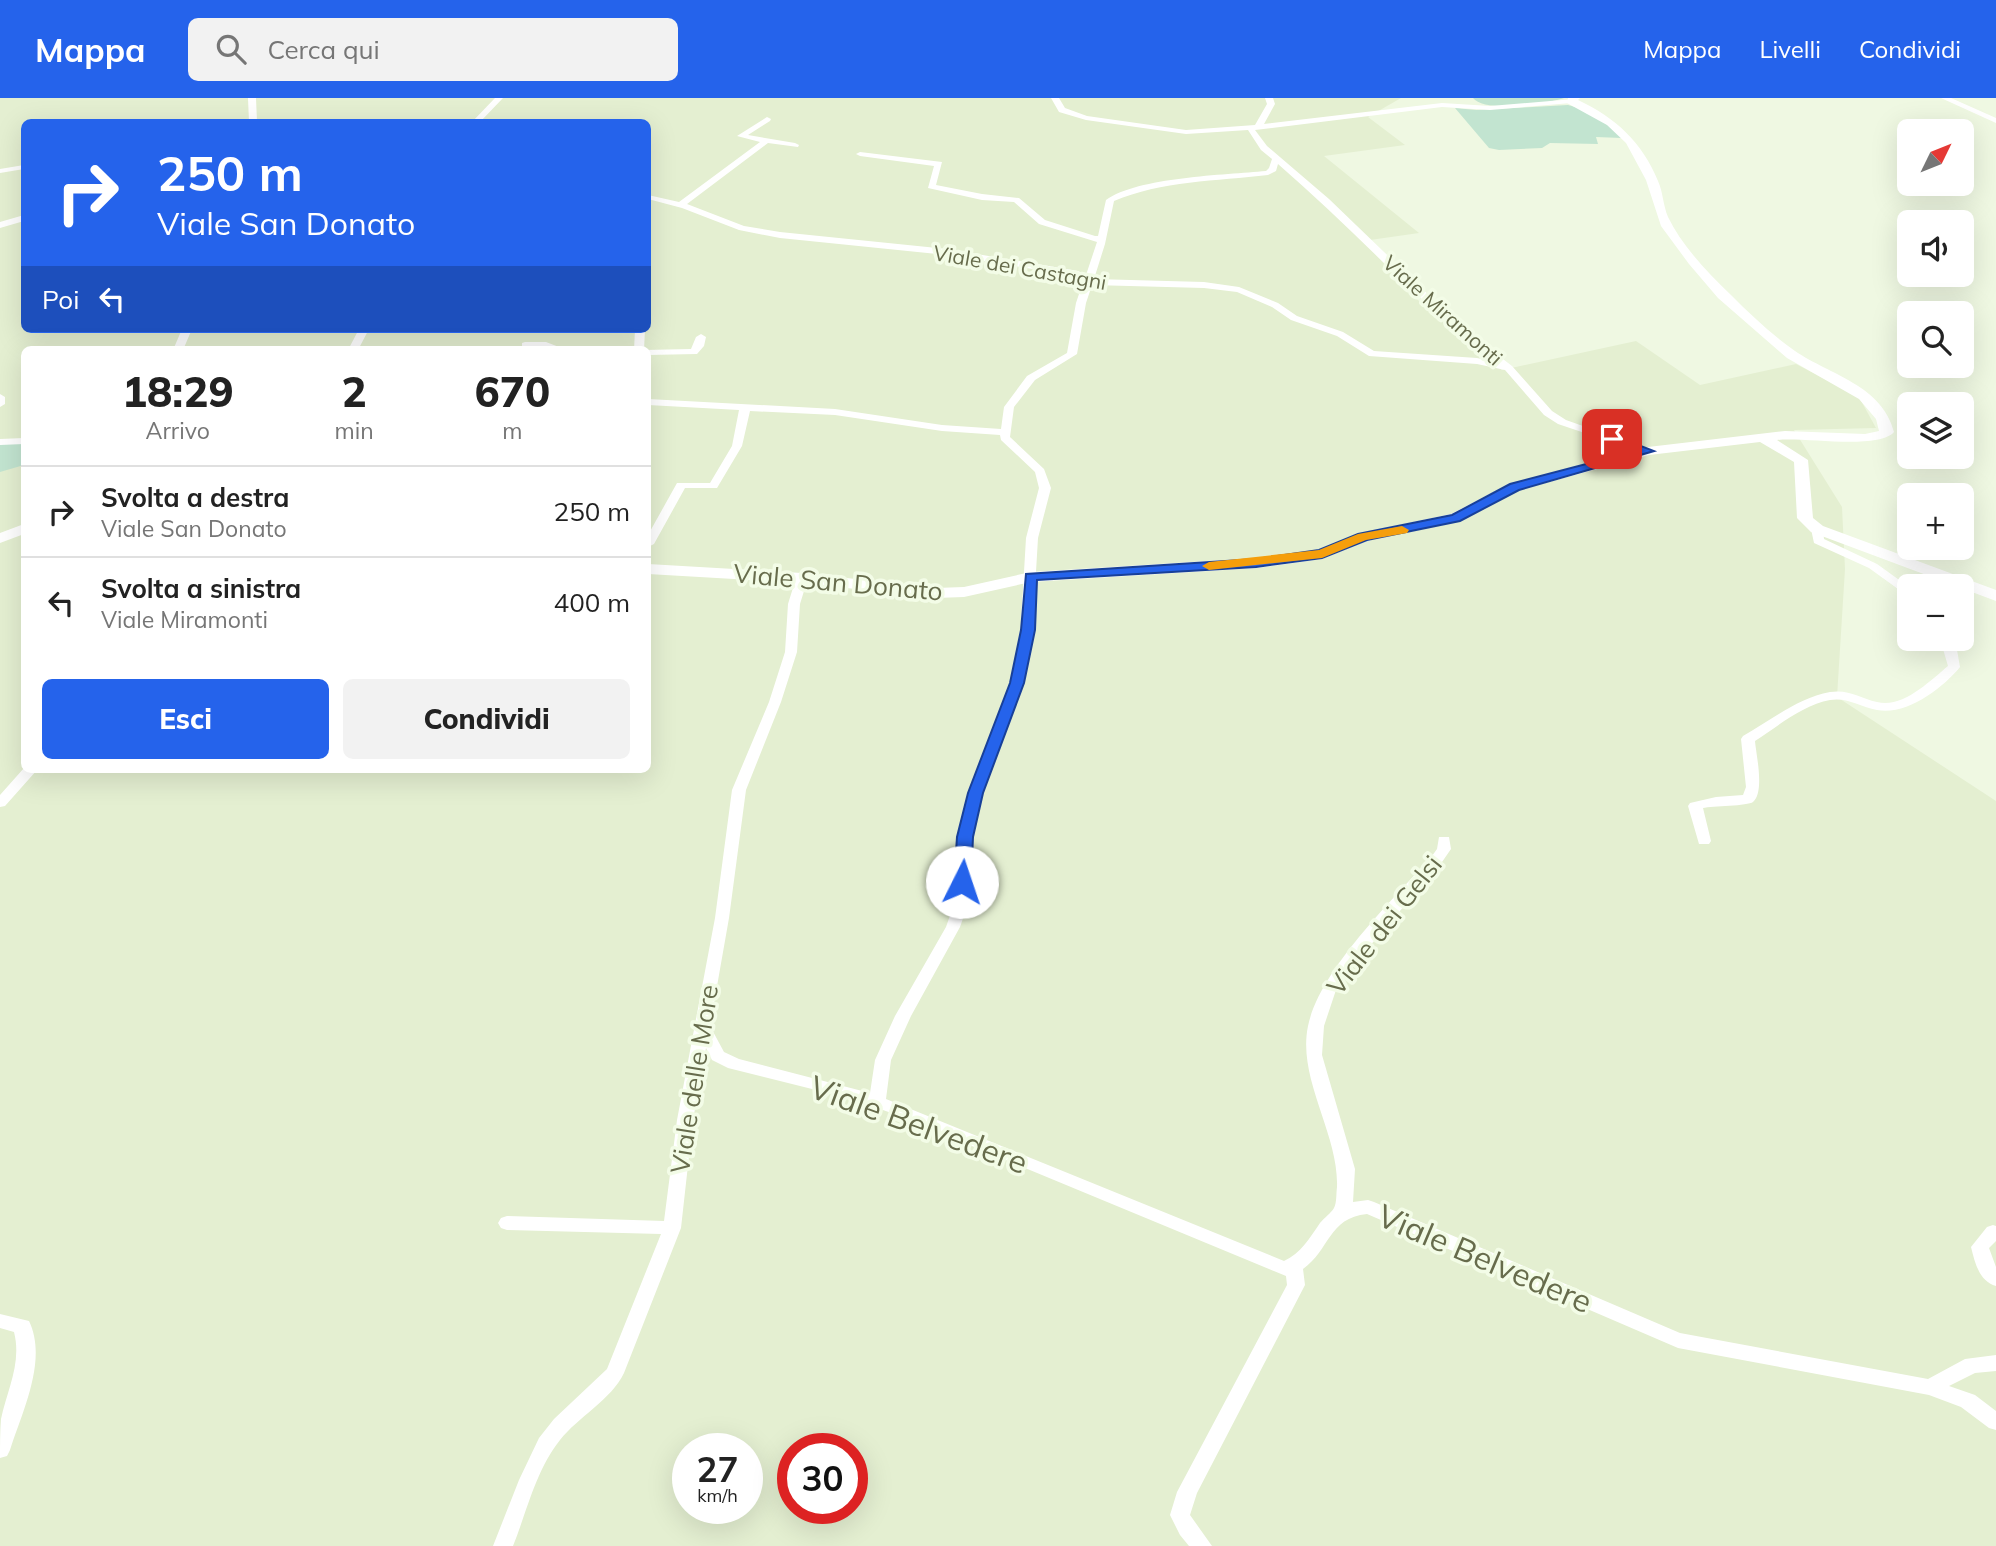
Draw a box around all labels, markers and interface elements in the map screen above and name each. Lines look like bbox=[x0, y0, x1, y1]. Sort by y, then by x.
search box bbox=[188, 18, 678, 81]
text: Mappa bbox=[35, 29, 146, 70]
icon: search bbox=[212, 30, 250, 68]
text: Cerca qui bbox=[268, 33, 380, 66]
text: Mappa bbox=[1643, 34, 1721, 64]
text: Livelli bbox=[1759, 34, 1821, 64]
text: Condividi bbox=[1859, 34, 1961, 64]
north arrow bbox=[1897, 119, 1974, 196]
map controls bbox=[1897, 119, 1974, 651]
text: 250 m bbox=[157, 142, 303, 203]
icon: right bbox=[42, 147, 133, 238]
text: Viale San Donato bbox=[157, 203, 415, 243]
button: sound bbox=[1897, 210, 1974, 287]
street label: Viale dei Castagni bbox=[931, 239, 1109, 295]
street label: Viale Miramonti bbox=[1378, 249, 1508, 371]
icon: left bbox=[93, 280, 131, 318]
text: Poi bbox=[42, 283, 79, 316]
button: search bbox=[1897, 301, 1974, 378]
text: 18:29 bbox=[122, 365, 234, 418]
text: 2 bbox=[341, 365, 367, 418]
text: 670 bbox=[475, 365, 550, 418]
button: layers bbox=[1897, 392, 1974, 469]
pin bbox=[1582, 409, 1642, 469]
text: Arrivo bbox=[146, 416, 210, 445]
text: min bbox=[334, 416, 374, 445]
text: m bbox=[502, 416, 522, 445]
icon: arrive bbox=[1593, 420, 1631, 458]
text: Svolta a destra bbox=[101, 481, 289, 514]
button: + bbox=[1897, 483, 1974, 560]
icon: right bbox=[42, 493, 80, 531]
text: 250 m bbox=[554, 495, 630, 528]
text: Viale San Donato bbox=[101, 514, 287, 543]
street label: Viale San Donato bbox=[732, 556, 944, 608]
text: Svolta a sinistra bbox=[101, 572, 301, 605]
button: − bbox=[1897, 574, 1974, 651]
icon: left bbox=[42, 584, 80, 622]
text: 400 m bbox=[554, 586, 630, 619]
text: Viale Miramonti bbox=[101, 605, 268, 634]
button: Esci bbox=[42, 679, 329, 759]
button: Condividi bbox=[343, 679, 630, 759]
position arrow bbox=[925, 845, 999, 919]
street label: Viale dei Gelsi bbox=[1319, 849, 1449, 1001]
street label: Viale delle More bbox=[663, 982, 725, 1176]
street label: Viale Belvedere bbox=[805, 1066, 1033, 1182]
street label: Viale Belvedere bbox=[1372, 1195, 1598, 1321]
speed limit sign: 30 bbox=[777, 1433, 868, 1524]
text: 27 bbox=[696, 1447, 739, 1491]
text: km/h bbox=[697, 1484, 738, 1507]

